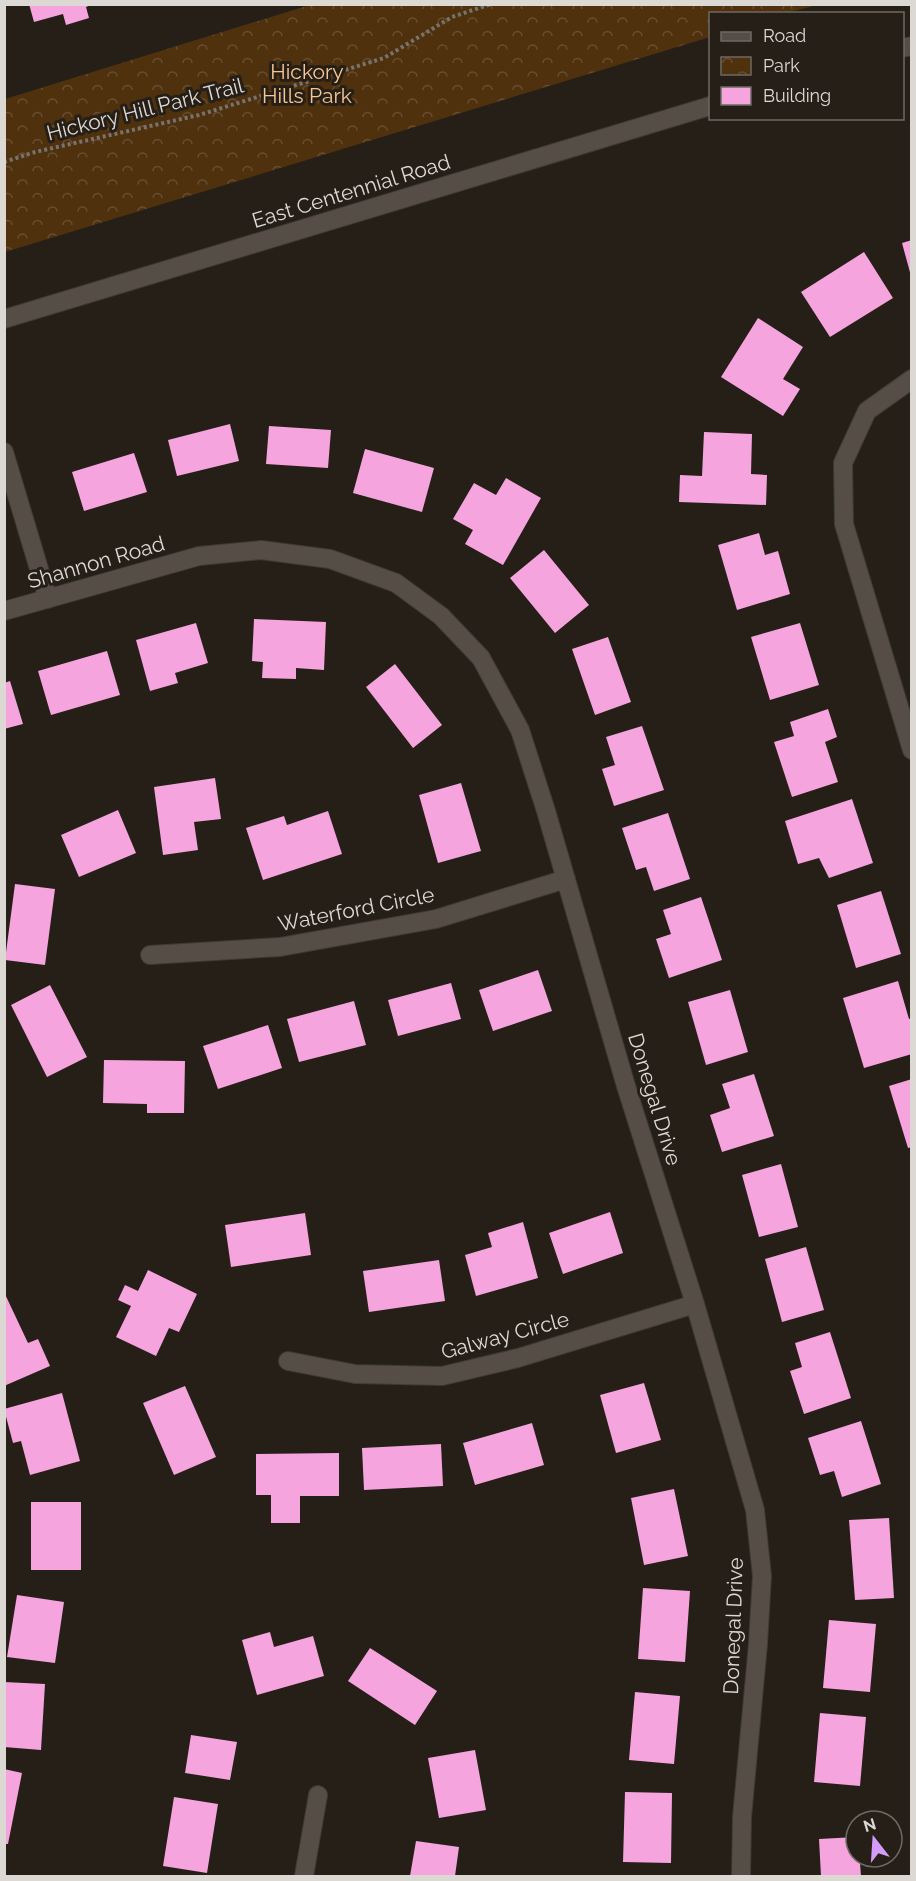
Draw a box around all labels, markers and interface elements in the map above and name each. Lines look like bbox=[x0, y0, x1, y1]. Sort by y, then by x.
legend bbox=[709, 12, 904, 120]
text: Road bbox=[763, 25, 806, 46]
text: Park bbox=[763, 55, 800, 76]
park label: Hickory Hills Park bbox=[262, 59, 352, 108]
street label: Hickory Hill Park Trail bbox=[44, 72, 246, 146]
text: Building bbox=[763, 85, 831, 106]
street label: East Centennial Road bbox=[249, 149, 453, 233]
street label: Shannon Road bbox=[25, 530, 167, 594]
street label: Waterford Circle bbox=[276, 882, 436, 936]
street label: Donegal Drive bbox=[623, 1030, 687, 1168]
street label: Galway Circle bbox=[438, 1306, 572, 1364]
street label: Donegal Drive bbox=[718, 1557, 748, 1695]
north arrow bbox=[844, 1809, 904, 1869]
text: N bbox=[861, 1814, 878, 1836]

